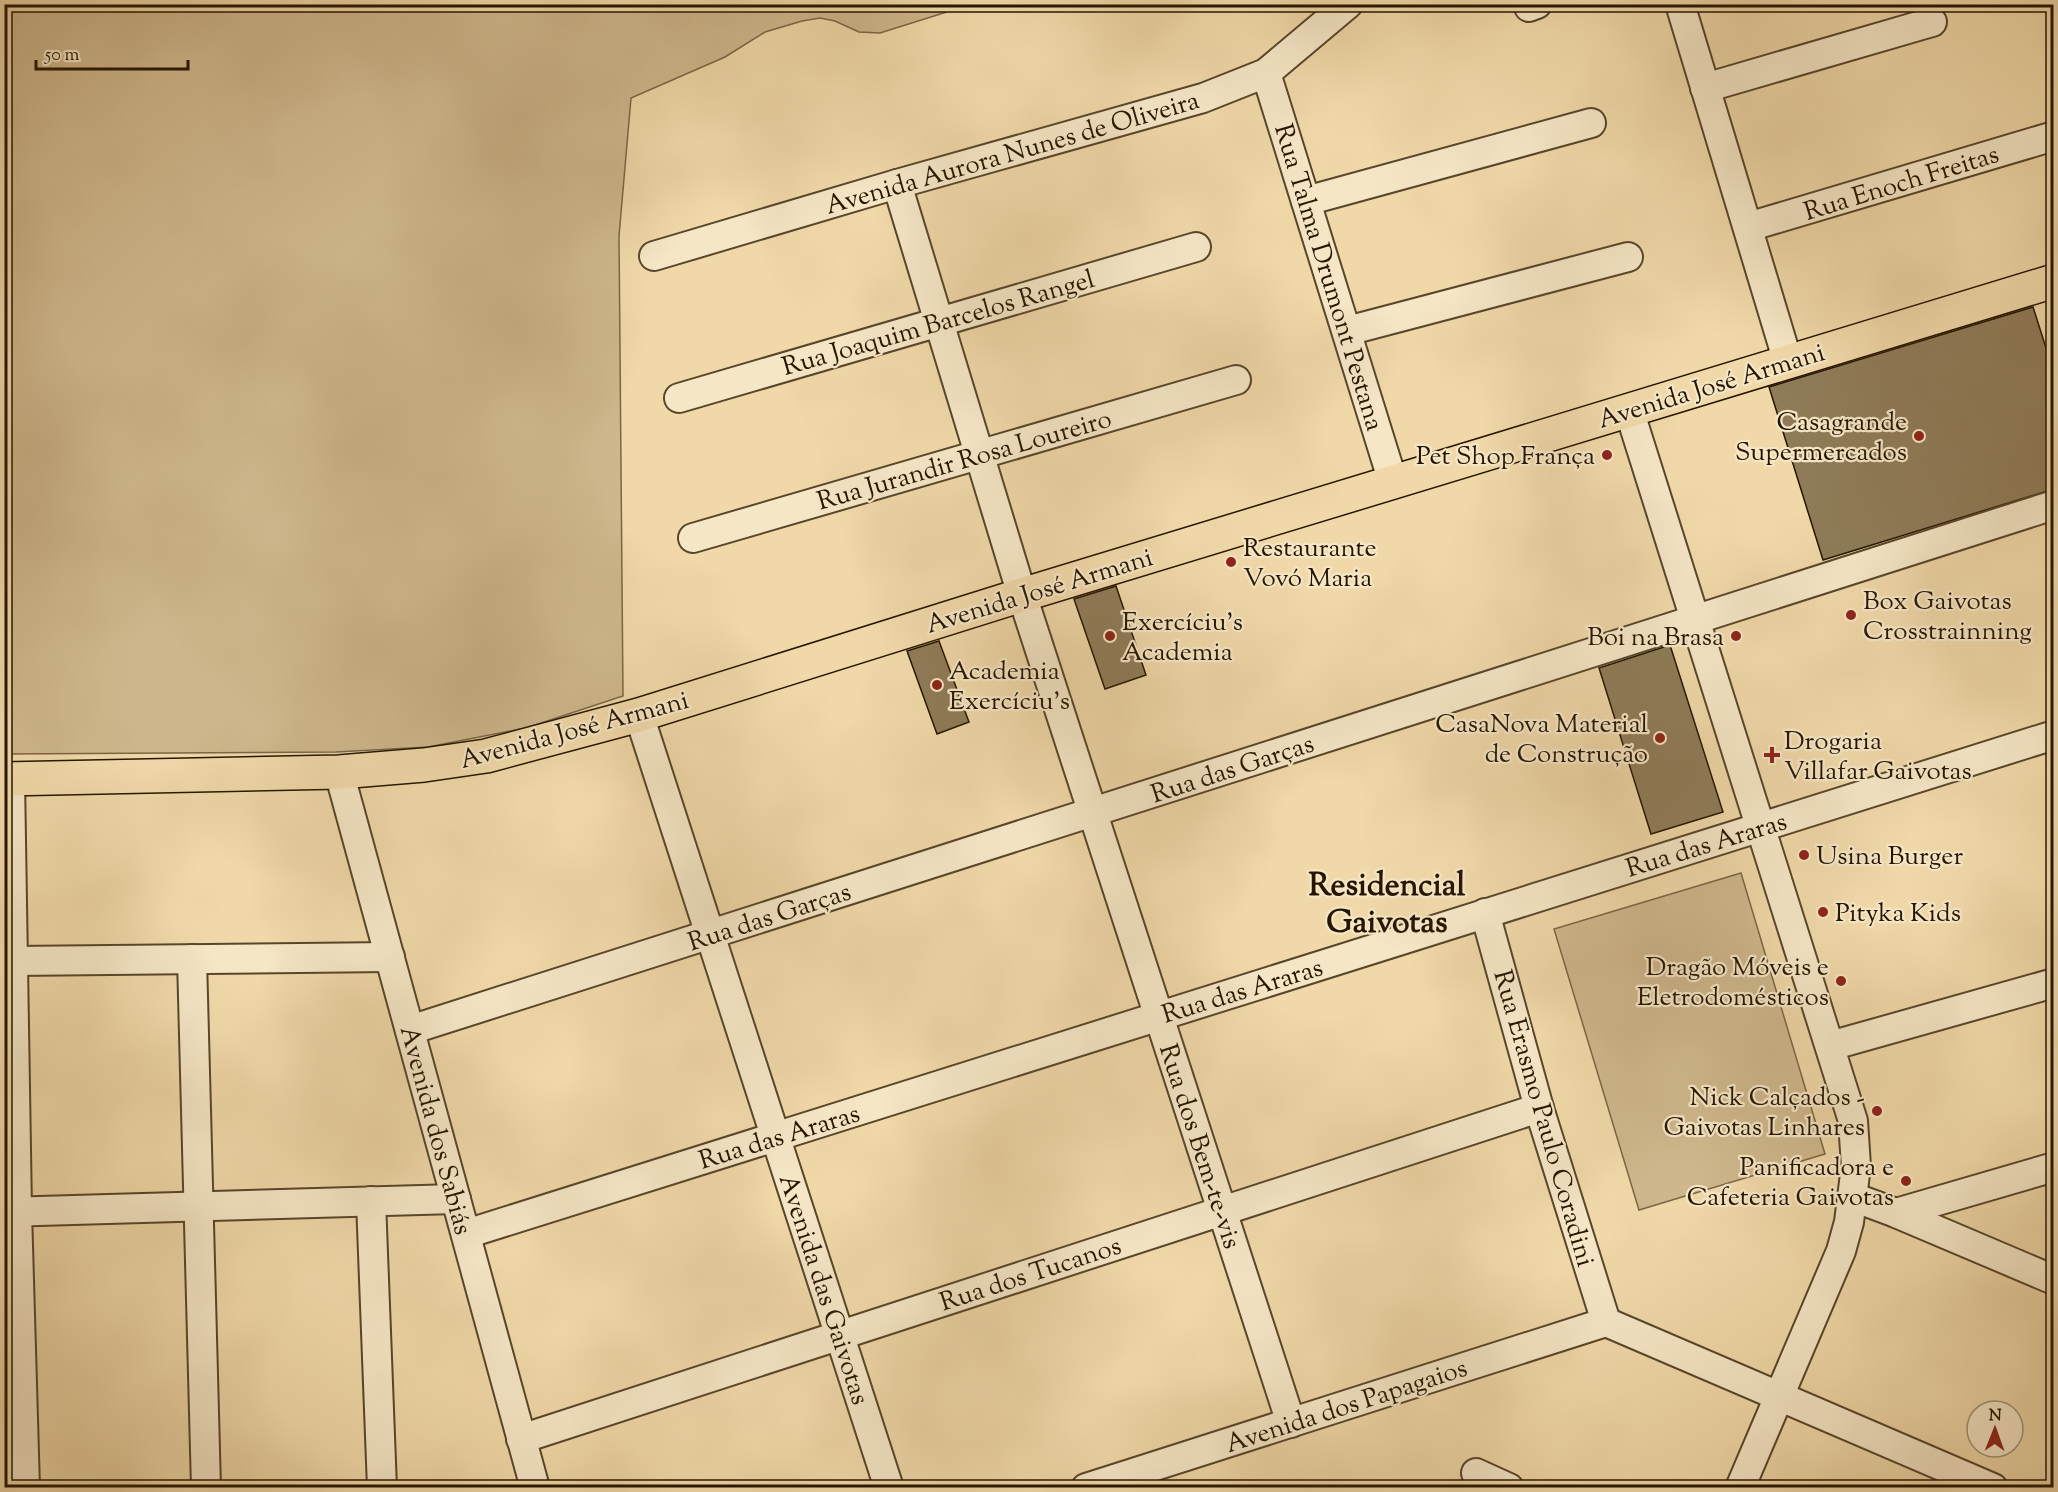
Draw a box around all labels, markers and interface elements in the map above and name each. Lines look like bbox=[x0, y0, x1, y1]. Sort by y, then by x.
scale bar bbox=[36, 33, 188, 71]
text: 50 m bbox=[44, 43, 80, 69]
street label: Avenida Aurora Nunes de Oliveira bbox=[821, 83, 1204, 226]
street label: Rua Talma Drumont Pestana bbox=[1263, 120, 1392, 436]
street label: Rua Enoch Freitas bbox=[1800, 137, 2004, 232]
street label: Rua Joaquim Barcelos Rangel bbox=[778, 262, 1099, 387]
street label: Avenida José Armani bbox=[1594, 335, 1830, 440]
street label: Rua Jurandir Rosa Loureiro bbox=[813, 402, 1116, 521]
place label: Casagrande Supermercados bbox=[1735, 405, 1907, 472]
marker: Casagrande Supermercados bbox=[1912, 429, 1926, 443]
place label: Pet Shop França bbox=[1416, 439, 1595, 476]
marker: Pet Shop França bbox=[1600, 448, 1614, 462]
place label: Restaurante Vovó Maria bbox=[1243, 531, 1377, 598]
street label: Avenida José Armani bbox=[922, 540, 1158, 645]
marker: Restaurante Vovó Maria bbox=[1224, 555, 1238, 569]
place label: Box Gaivotas Crosstrainning bbox=[1863, 584, 2032, 651]
place label: Exercíciu's Academia bbox=[1122, 605, 1243, 672]
marker: Box Gaivotas Crosstrainning bbox=[1844, 608, 1858, 622]
place label: Boi na Brasa bbox=[1587, 620, 1724, 657]
marker: Exercíciu's Academia bbox=[1103, 629, 1117, 643]
marker: Boi na Brasa bbox=[1729, 629, 1743, 643]
place label: Academia Exercíciu's bbox=[949, 654, 1070, 721]
marker: Academia Exercíciu's bbox=[930, 678, 944, 692]
street label: Avenida José Armani bbox=[456, 683, 693, 780]
place label: CasaNova Material de Construção bbox=[1435, 707, 1648, 774]
place label: Drogaria Villafar Gaivotas bbox=[1784, 724, 1972, 791]
street label: Rua das Garças bbox=[1146, 727, 1319, 814]
marker: CasaNova Material de Construção bbox=[1653, 731, 1667, 745]
marker: Drogaria Villafar Gaivotas bbox=[1765, 748, 1779, 762]
street label: Rua das Araras bbox=[1622, 804, 1792, 888]
place label: Usina Burger bbox=[1816, 839, 1963, 876]
marker: Usina Burger bbox=[1797, 848, 1811, 862]
district label: Residencial Gaivotas bbox=[1309, 864, 1466, 947]
street label: Rua das Garças bbox=[683, 875, 856, 962]
place label: Pityka Kids bbox=[1835, 896, 1961, 933]
marker: Pityka Kids bbox=[1816, 905, 1830, 919]
street label: Rua das Araras bbox=[1158, 950, 1328, 1034]
place label: Dragão Móveis e Eletrodomésticos bbox=[1637, 950, 1829, 1017]
street label: Rua Erasmo Paulo Coradini bbox=[1482, 966, 1603, 1272]
marker: Dragão Móveis e Eletrodomésticos bbox=[1834, 974, 1848, 988]
street label: Avenida dos Sabiás bbox=[389, 1022, 480, 1239]
street label: Rua dos Bem-te-vis bbox=[1148, 1039, 1249, 1254]
place label: Nick Calçados - Gaivotas Linhares bbox=[1664, 1080, 1865, 1147]
street label: Rua das Araras bbox=[695, 1096, 865, 1180]
marker: Nick Calçados - Gaivotas Linhares bbox=[1870, 1104, 1884, 1118]
place label: Panificadora e Cafeteria Gaivotas bbox=[1687, 1150, 1894, 1217]
street label: Avenida das Gaivotas bbox=[768, 1170, 877, 1410]
marker: Panificadora e Cafeteria Gaivotas bbox=[1899, 1174, 1913, 1188]
street label: Rua dos Tucanos bbox=[935, 1229, 1126, 1322]
street label: Avenida dos Papagaios bbox=[1221, 1351, 1472, 1464]
north arrow bbox=[1965, 1399, 2025, 1459]
text: N bbox=[1989, 1405, 2002, 1428]

